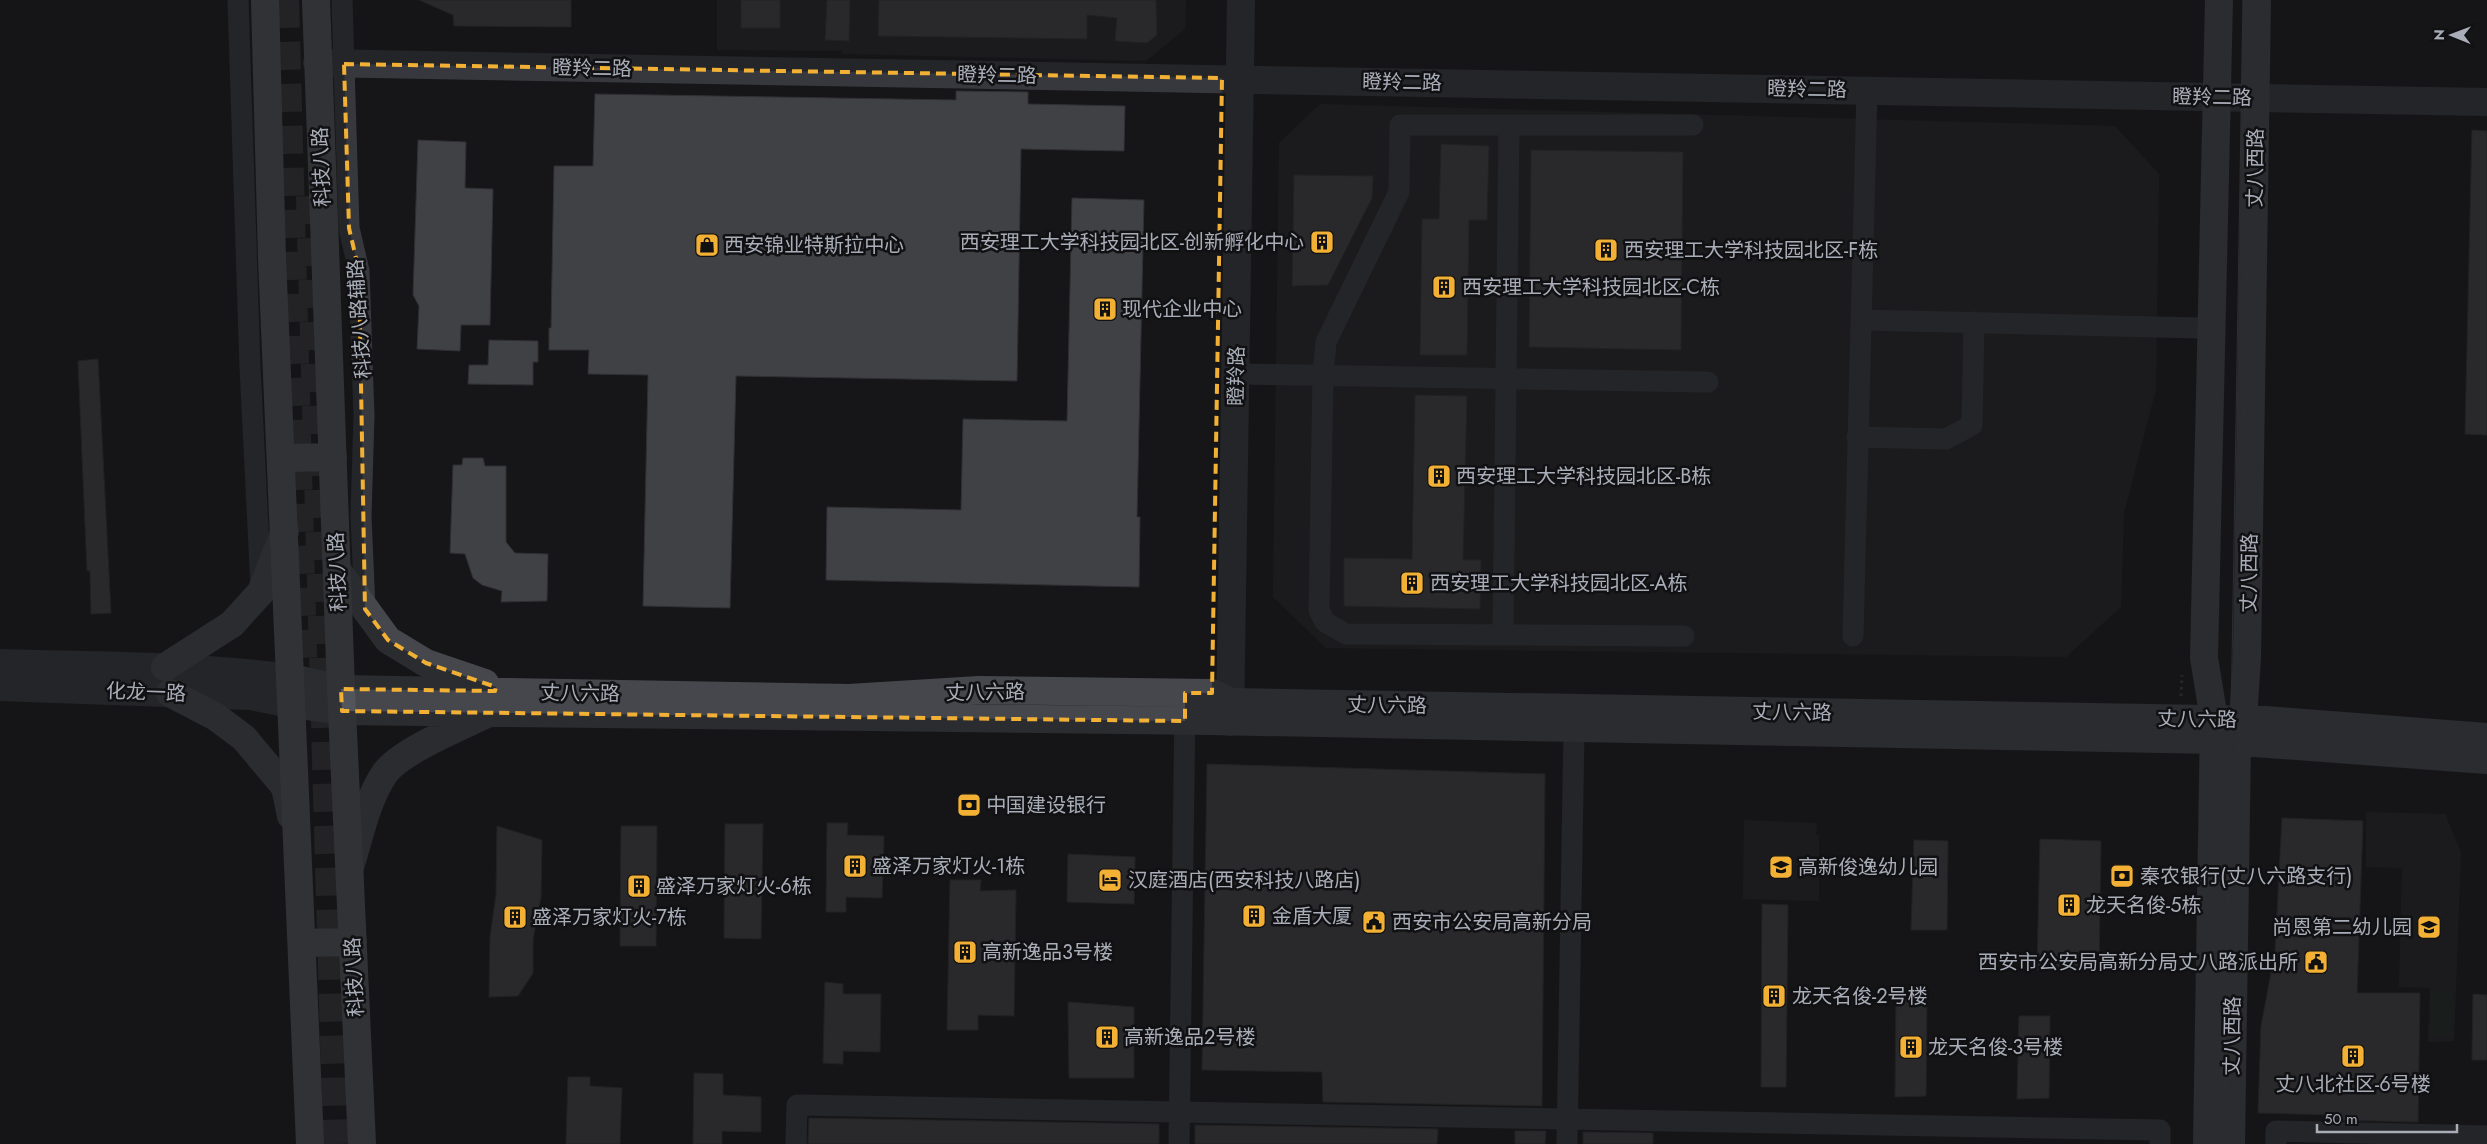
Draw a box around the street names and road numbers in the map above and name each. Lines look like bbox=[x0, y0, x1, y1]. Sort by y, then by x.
street label: 瞪羚二路 bbox=[552, 53, 632, 84]
street label: 瞪羚二路 bbox=[957, 60, 1037, 91]
street label: 瞪羚二路 bbox=[1362, 67, 1442, 98]
street label: 瞪羚二路 bbox=[1767, 74, 1847, 105]
street label: 瞪羚二路 bbox=[2172, 82, 2252, 113]
street label: 科技八路 bbox=[306, 127, 337, 207]
street label: 丈八西路 bbox=[2240, 128, 2271, 208]
street label: 科技八路辅路 bbox=[341, 258, 378, 380]
street label: 瞪羚路 bbox=[1221, 346, 1252, 406]
street label: 科技八路 bbox=[322, 532, 353, 612]
street label: 丈八西路 bbox=[2234, 533, 2265, 613]
street label: 化龙一路 bbox=[106, 677, 186, 708]
street label: 丈八六路 bbox=[945, 677, 1025, 708]
street label: 丈八六路 bbox=[540, 678, 620, 709]
street label: 丈八六路 bbox=[1347, 690, 1427, 721]
street label: 丈八六路 bbox=[1752, 697, 1832, 728]
street label: 丈八六路 bbox=[2157, 704, 2237, 735]
street label: 科技八路 bbox=[338, 936, 371, 1018]
street label: 丈八西路 bbox=[2217, 996, 2248, 1076]

